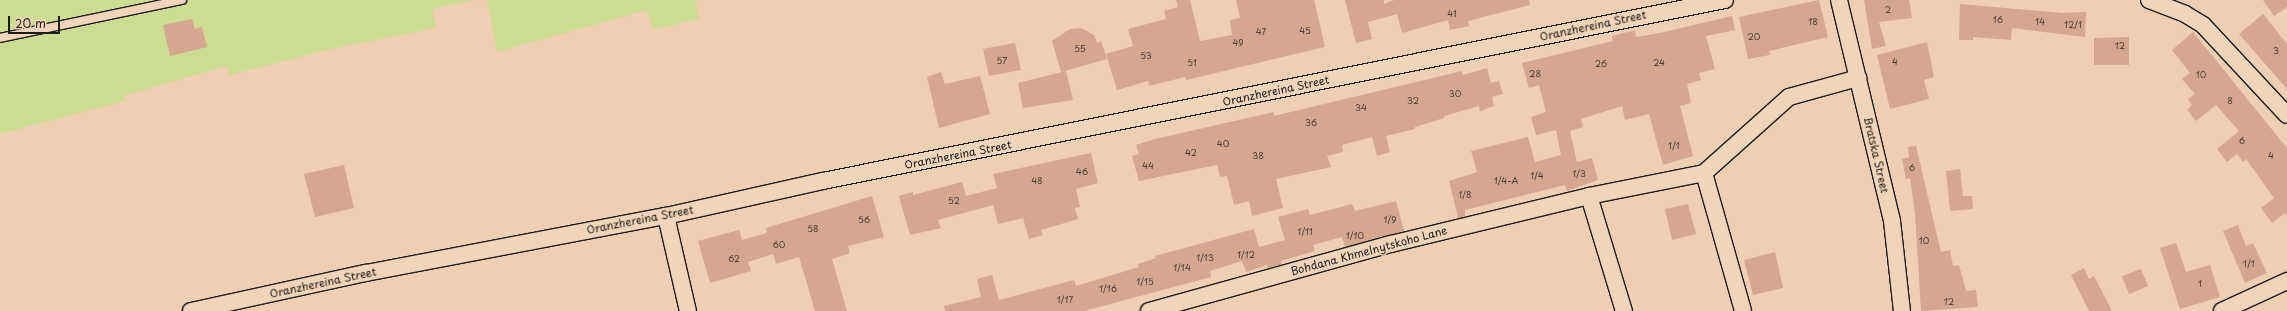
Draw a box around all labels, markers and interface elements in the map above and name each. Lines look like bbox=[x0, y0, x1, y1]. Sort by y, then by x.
house number: 2 bbox=[1885, 4, 1891, 14]
scale bar bbox=[10, 8, 62, 34]
house number: 41 bbox=[1447, 8, 1457, 18]
street label: Oranzhereina Street bbox=[1538, 8, 1648, 44]
text: 20 m bbox=[15, 14, 46, 32]
house number: 16 bbox=[1993, 14, 2003, 24]
house number: 18 bbox=[1808, 16, 1818, 26]
house number: 14 bbox=[2035, 16, 2045, 26]
house number: 12/1 bbox=[2064, 19, 2082, 29]
house number: 45 bbox=[1299, 25, 1311, 35]
house number: 47 bbox=[1256, 26, 1266, 36]
house number: 20 bbox=[1748, 31, 1760, 41]
house number: 49 bbox=[1232, 37, 1244, 47]
house number: 12 bbox=[2115, 40, 2125, 50]
house number: 55 bbox=[1074, 43, 1086, 53]
house number: 3 bbox=[2273, 45, 2279, 55]
house number: 53 bbox=[1140, 50, 1152, 60]
house number: 57 bbox=[997, 55, 1007, 65]
house number: 4 bbox=[1892, 56, 1898, 66]
house number: 51 bbox=[1187, 57, 1197, 67]
house number: 24 bbox=[1653, 57, 1665, 67]
house number: 26 bbox=[1595, 58, 1607, 68]
house number: 28 bbox=[1529, 68, 1541, 78]
house number: 10 bbox=[2196, 69, 2206, 79]
street label: Oranzhereina Street bbox=[1221, 73, 1331, 109]
house number: 30 bbox=[1449, 88, 1461, 98]
house number: 32 bbox=[1407, 95, 1419, 105]
house number: 8 bbox=[2227, 95, 2233, 105]
house number: 34 bbox=[1355, 102, 1367, 112]
street label: Bratska Street bbox=[1861, 115, 1891, 195]
house number: 36 bbox=[1305, 117, 1317, 127]
house number: 6 bbox=[2239, 135, 2245, 145]
street label: Oranzhereina Street bbox=[903, 138, 1013, 172]
house number: 40 bbox=[1217, 138, 1229, 148]
house number: 1/1 bbox=[1668, 140, 1680, 150]
house number: 42 bbox=[1185, 147, 1197, 157]
house number: 38 bbox=[1252, 150, 1264, 160]
house number: 4 bbox=[2268, 150, 2274, 160]
house number: 44 bbox=[1142, 160, 1154, 170]
house number: 6 bbox=[1909, 162, 1915, 172]
house number: 46 bbox=[1076, 166, 1088, 176]
house number: 1/3 bbox=[1572, 168, 1586, 178]
house number: 1/4 bbox=[1530, 170, 1544, 180]
house number: 48 bbox=[1031, 175, 1043, 185]
house number: 1/4-А bbox=[1494, 175, 1518, 185]
house number: 1/8 bbox=[1458, 189, 1472, 199]
house number: 52 bbox=[948, 195, 960, 205]
street label: Oranzhereina Street bbox=[585, 203, 695, 237]
house number: 56 bbox=[858, 214, 870, 224]
house number: 1/9 bbox=[1384, 214, 1396, 224]
house number: 58 bbox=[807, 223, 819, 233]
street label: Bohdana Khmelnytskoho Lane bbox=[1289, 224, 1449, 278]
house number: 1/11 bbox=[1297, 226, 1313, 236]
house number: 1/10 bbox=[1346, 230, 1364, 240]
house number: 10 bbox=[1919, 235, 1929, 245]
house number: 60 bbox=[773, 239, 785, 249]
house number: 1/12 bbox=[1237, 249, 1255, 259]
house number: 1/13 bbox=[1196, 252, 1214, 262]
house number: 62 bbox=[728, 253, 740, 263]
house number: 1/1 bbox=[2243, 258, 2255, 268]
house number: 1/14 bbox=[1173, 262, 1191, 272]
street label: Oranzhereina Street bbox=[268, 265, 378, 301]
house number: 1/15 bbox=[1136, 276, 1154, 286]
house number: 1 bbox=[2198, 278, 2202, 288]
house number: 1/16 bbox=[1099, 283, 1117, 293]
house number: 1/17 bbox=[1057, 294, 1073, 304]
house number: 12 bbox=[1944, 296, 1954, 306]

